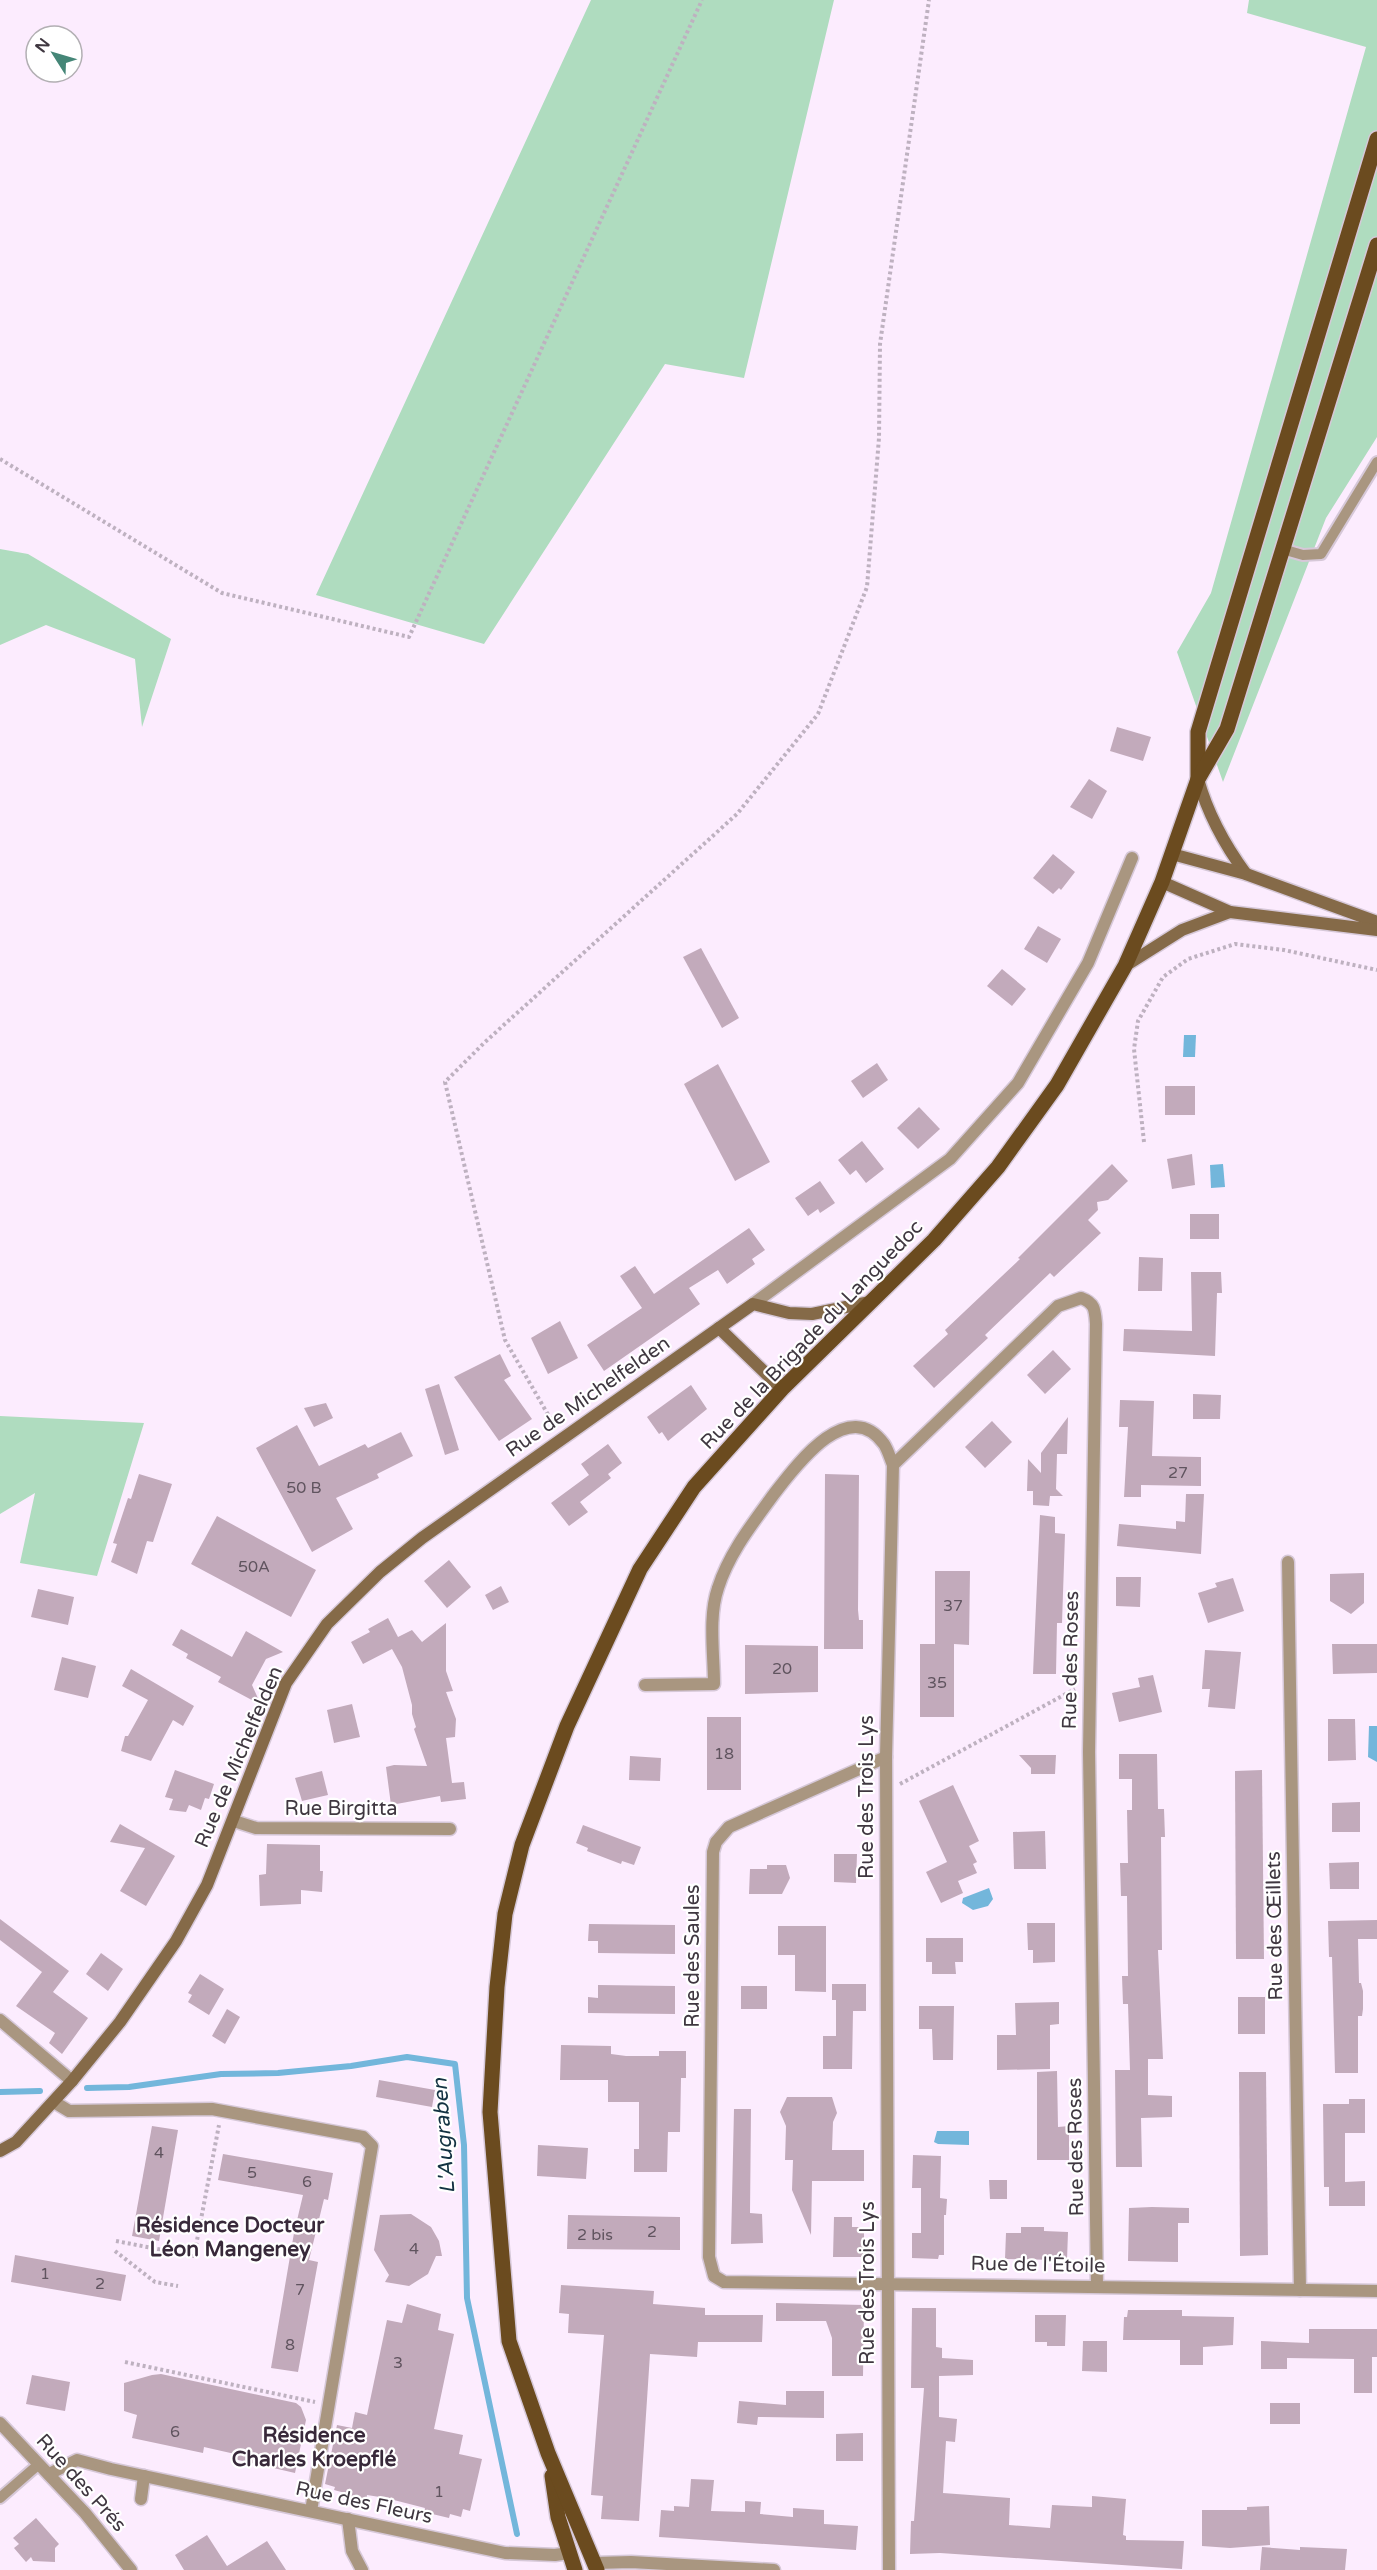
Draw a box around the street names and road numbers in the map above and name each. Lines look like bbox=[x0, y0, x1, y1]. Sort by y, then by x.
street label: Rue de la Brigade du Languedoc bbox=[696, 1215, 928, 1455]
street label: Rue de Michelfelden bbox=[501, 1331, 675, 1463]
street label: Rue des Roses bbox=[1058, 1590, 1084, 1730]
street label: Rue de Michelfelden bbox=[190, 1663, 288, 1851]
street label: Rue des Trois Lys bbox=[855, 1715, 879, 1879]
street label: Rue Birgitta bbox=[284, 1797, 398, 1821]
street label: Rue des Œillets bbox=[1262, 1851, 1288, 2001]
street label: Rue des Saules bbox=[681, 1884, 705, 2028]
street label: Rue des Roses bbox=[1063, 2077, 1089, 2217]
street label: Rue des Trois Lys bbox=[856, 2201, 880, 2365]
street label: Rue de l'Étoile bbox=[970, 2251, 1106, 2278]
street label: Rue des Prés bbox=[31, 2429, 131, 2537]
street label: Rue des Fleurs bbox=[293, 2477, 435, 2529]

